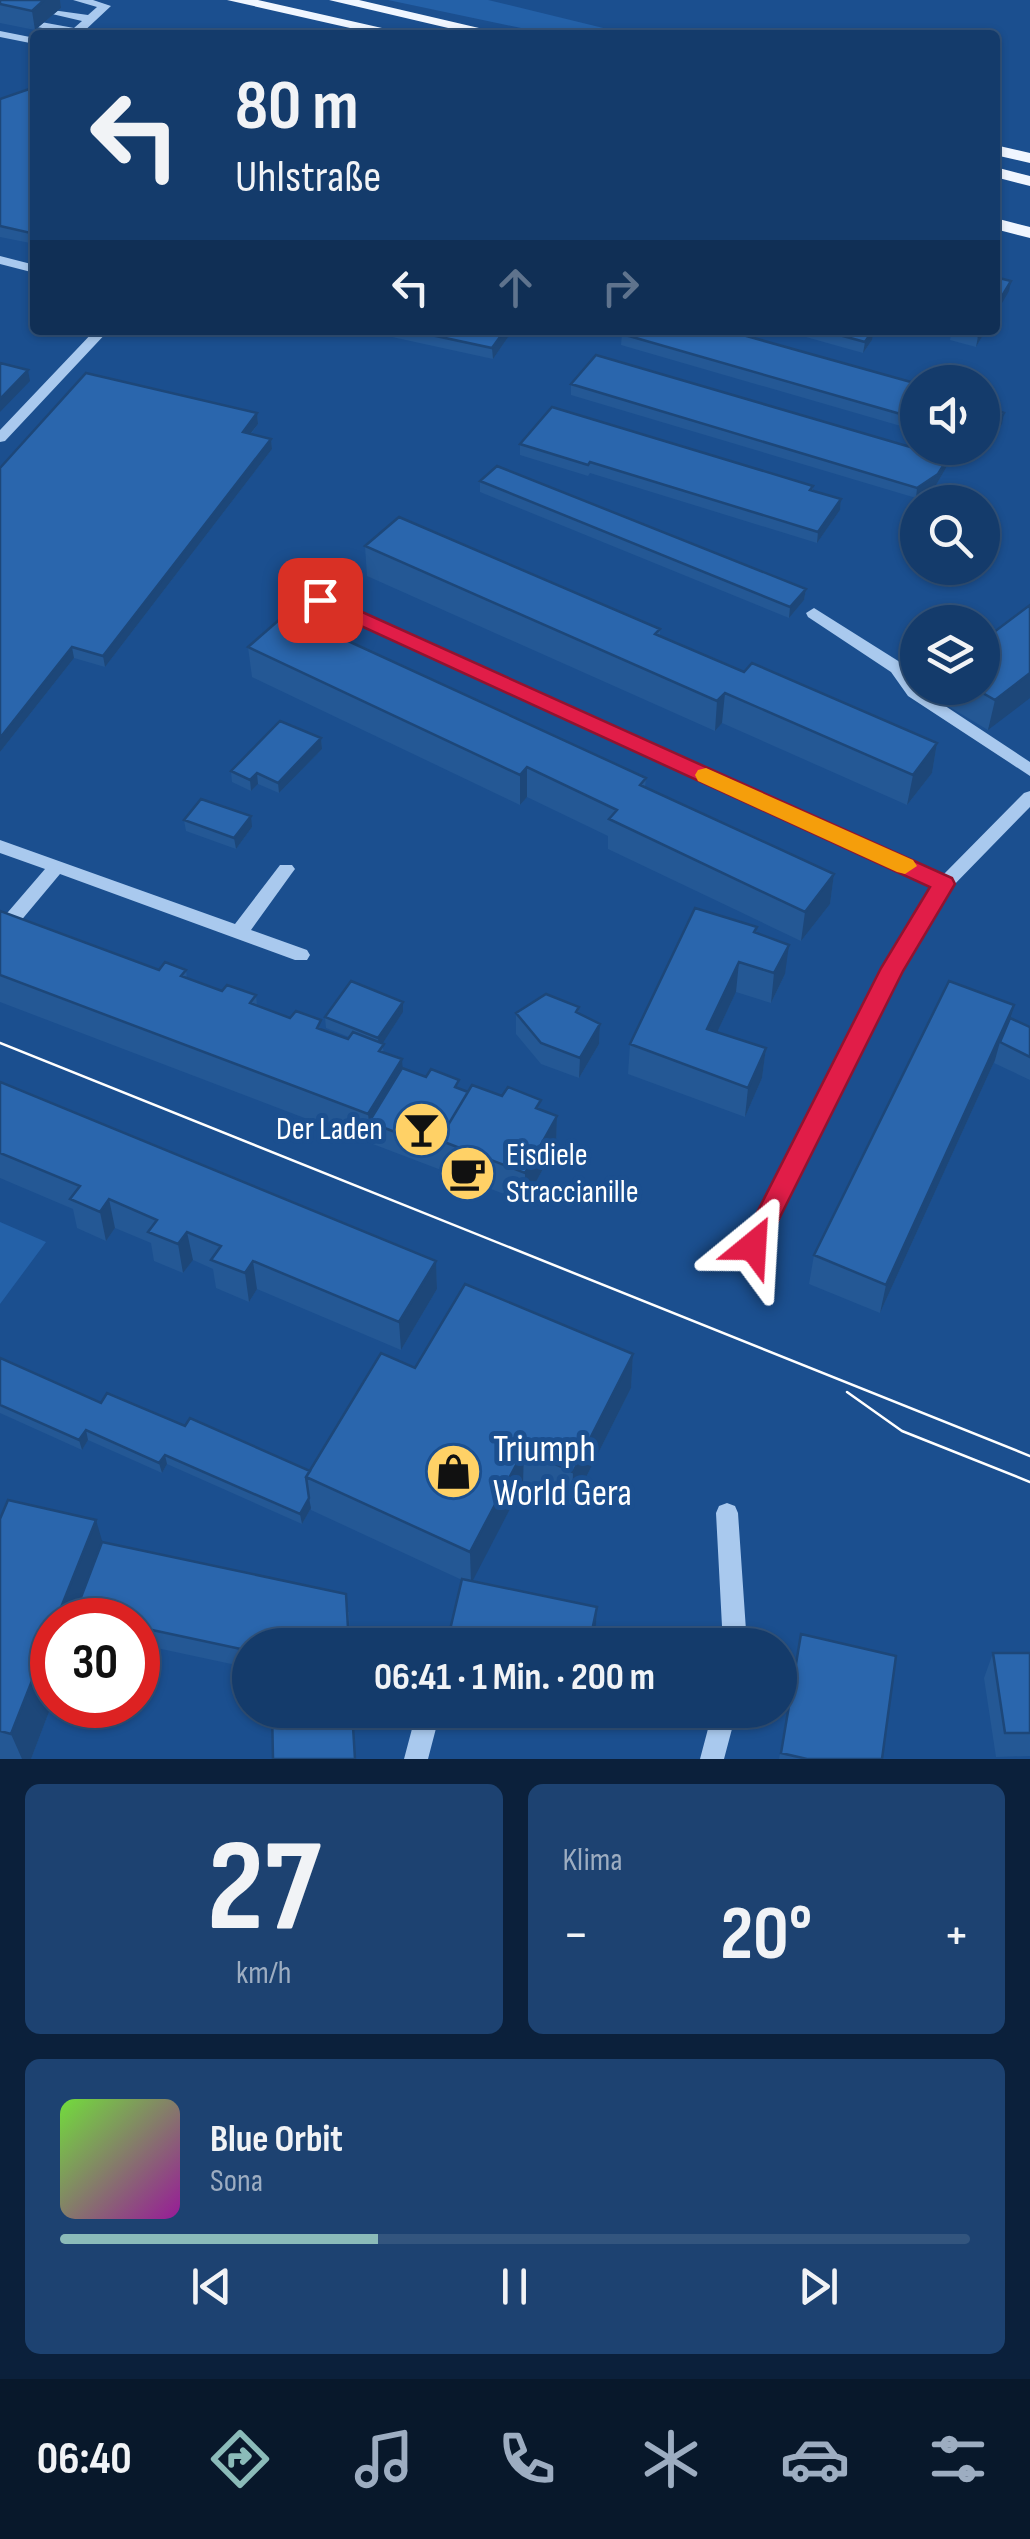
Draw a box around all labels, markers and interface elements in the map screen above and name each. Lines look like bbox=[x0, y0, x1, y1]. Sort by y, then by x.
text: 80 m bbox=[235, 65, 359, 149]
icon: left bbox=[70, 70, 200, 200]
text: Uhlstraße bbox=[235, 150, 381, 205]
icon: left bbox=[383, 260, 438, 315]
icon: ahead bbox=[488, 260, 543, 315]
icon: right bbox=[593, 260, 648, 315]
map controls bbox=[900, 365, 1000, 705]
button: sound bbox=[900, 365, 1000, 465]
button: search bbox=[900, 485, 1000, 585]
pin bbox=[278, 558, 363, 643]
icon: arrive bbox=[293, 573, 348, 628]
button: layers bbox=[900, 605, 1000, 705]
bar icon: Der Laden bbox=[392, 1099, 452, 1159]
place label: Der Laden bbox=[276, 1110, 383, 1149]
place label: Eisdiele Straccianille bbox=[506, 1136, 639, 1212]
cafe icon: Eisdiele Straccianille bbox=[437, 1143, 497, 1203]
position arrow bbox=[701, 1194, 805, 1298]
place label: Triumph World Gera bbox=[493, 1427, 632, 1516]
shop icon: Triumph World Gera bbox=[424, 1441, 484, 1501]
speed limit sign: 30 bbox=[30, 1598, 160, 1728]
text: 06:41 · 1 Min. · 200 m bbox=[374, 1655, 655, 1700]
text: 27 bbox=[207, 1811, 321, 1967]
text: Klima bbox=[563, 1841, 623, 1880]
text: 20° bbox=[720, 1890, 812, 1981]
text: − bbox=[563, 1902, 589, 1969]
text: + bbox=[943, 1902, 970, 1969]
text: km/h bbox=[236, 1954, 291, 1993]
text: Blue Orbit bbox=[210, 2117, 343, 2162]
text: Sona bbox=[210, 2162, 263, 2201]
icon: previous bbox=[184, 2259, 239, 2314]
icon: pause bbox=[487, 2259, 542, 2314]
icon: next bbox=[791, 2259, 846, 2314]
icon: directions bbox=[205, 2424, 275, 2494]
icon: music bbox=[349, 2424, 419, 2494]
icon: phone bbox=[492, 2424, 562, 2494]
icon: climate bbox=[636, 2424, 706, 2494]
icon: car bbox=[780, 2424, 850, 2494]
icon: filters bbox=[923, 2424, 993, 2494]
text: 06:40 bbox=[37, 2432, 132, 2487]

